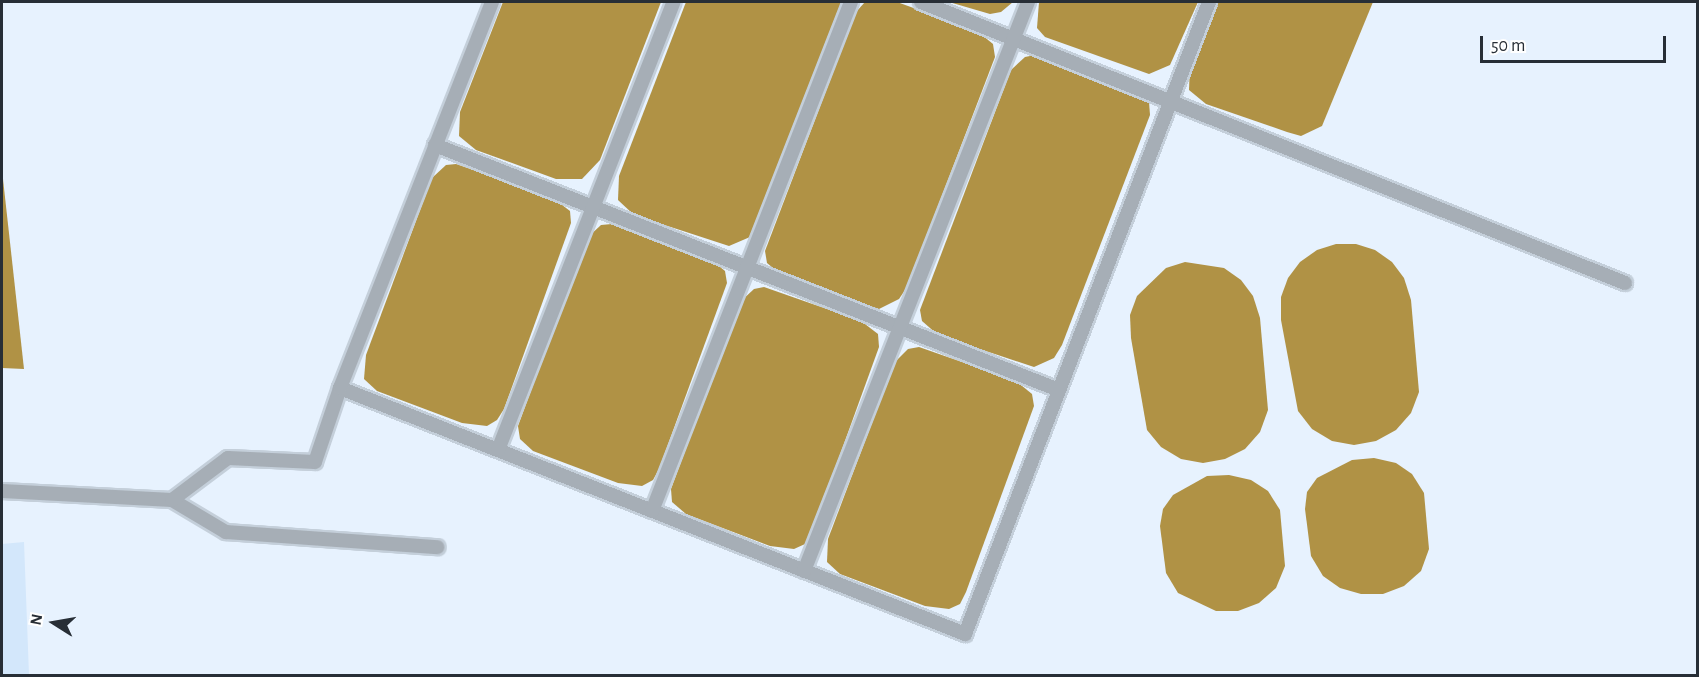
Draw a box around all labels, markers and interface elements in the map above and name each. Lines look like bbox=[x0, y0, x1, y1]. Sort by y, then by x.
scale bar bbox=[1483, 24, 1669, 62]
text: 50 m bbox=[1491, 37, 1525, 55]
north arrow bbox=[24, 593, 84, 653]
text: N bbox=[27, 613, 45, 627]

